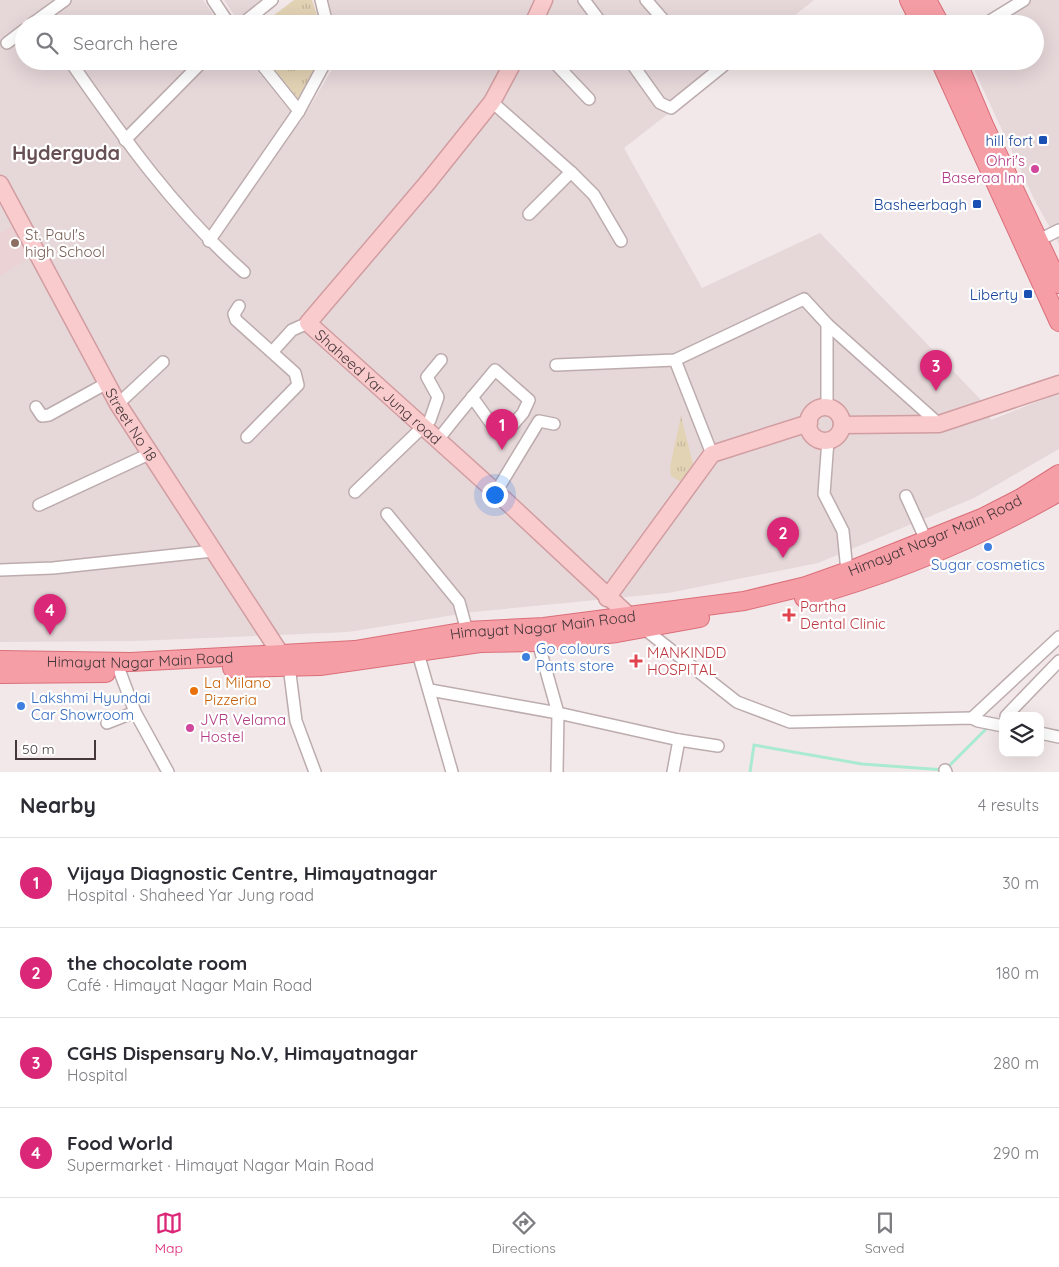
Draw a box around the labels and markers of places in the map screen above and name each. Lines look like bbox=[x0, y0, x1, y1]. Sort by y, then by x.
place label: hill fort bbox=[986, 131, 1033, 150]
marker: hill fort bbox=[1037, 134, 1049, 146]
place label: Ohri's Baseraa Inn bbox=[942, 151, 1025, 187]
marker: Ohri's Baseraa Inn bbox=[1029, 163, 1041, 175]
place label: Basheerbagh bbox=[874, 195, 967, 214]
marker: Basheerbagh bbox=[971, 198, 983, 210]
place label: St. Paul's high School bbox=[25, 225, 105, 261]
marker: St. Paul's high School bbox=[9, 237, 21, 249]
place label: Liberty bbox=[970, 285, 1018, 304]
marker: Liberty bbox=[1022, 288, 1034, 300]
pin: 3 bbox=[920, 350, 952, 391]
pin: 1 bbox=[486, 409, 518, 450]
pin: 2 bbox=[767, 517, 799, 558]
marker: Sugar cosmetics bbox=[982, 541, 994, 553]
place label: Sugar cosmetics bbox=[931, 555, 1045, 574]
pin: 4 bbox=[34, 594, 66, 635]
place label: Partha Dental Clinic bbox=[800, 597, 886, 633]
marker: Partha Dental Clinic bbox=[782, 608, 796, 622]
place label: Go colours Pants store bbox=[536, 639, 614, 675]
place label: MANKINDD HOSPITAL bbox=[647, 643, 727, 679]
marker: Go colours Pants store bbox=[520, 651, 532, 663]
marker: MANKINDD HOSPITAL bbox=[629, 654, 643, 668]
place label: La Milano Pizzeria bbox=[204, 673, 271, 709]
marker: La Milano Pizzeria bbox=[188, 685, 200, 697]
place label: Lakshmi Hyundai Car Showroom bbox=[31, 688, 150, 724]
marker: Lakshmi Hyundai Car Showroom bbox=[15, 700, 27, 712]
place label: JVR Velama Hostel bbox=[200, 710, 286, 746]
marker: JVR Velama Hostel bbox=[184, 722, 196, 734]

